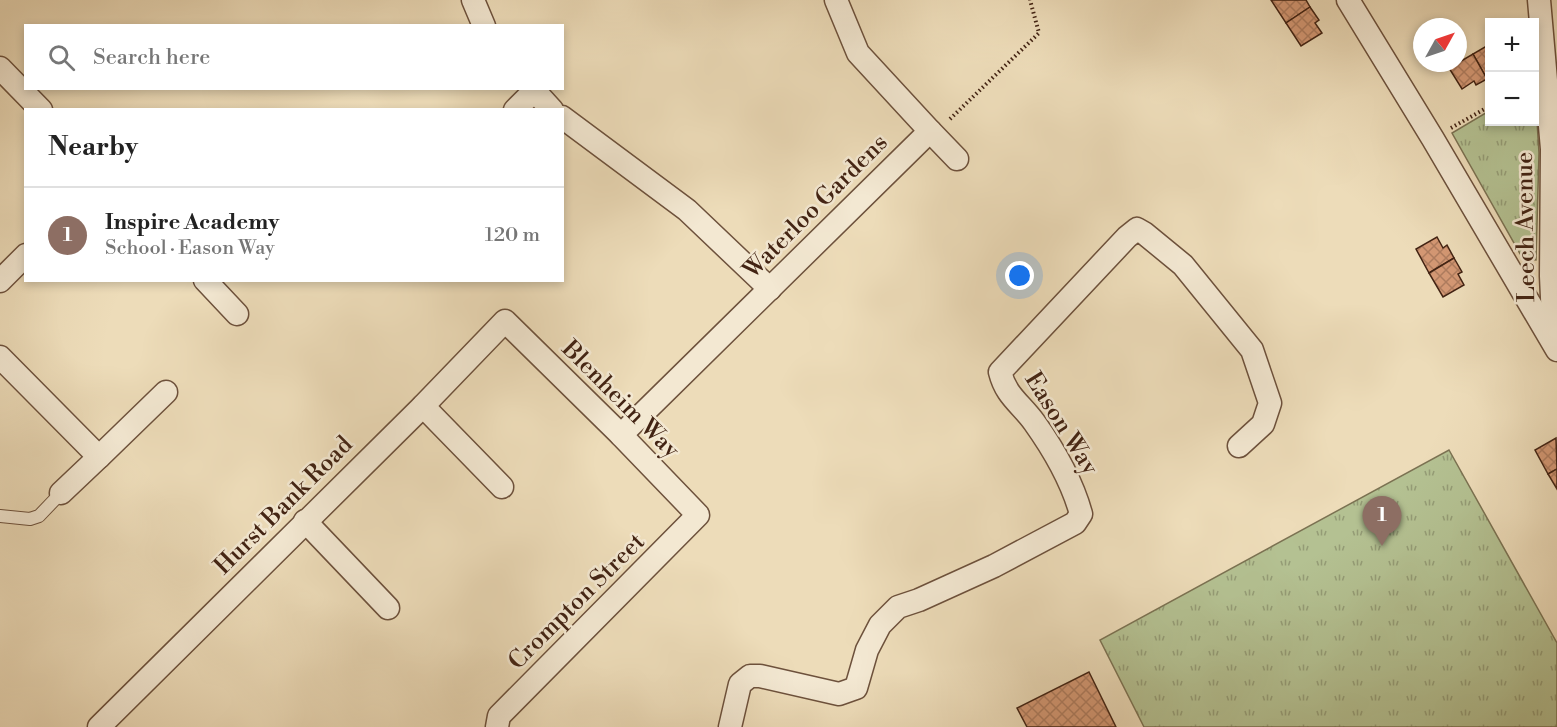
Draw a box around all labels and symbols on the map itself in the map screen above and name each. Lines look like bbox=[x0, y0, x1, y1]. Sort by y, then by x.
north arrow bbox=[1413, 18, 1467, 72]
street label: Waterloo Gardens bbox=[736, 128, 894, 286]
street label: Leech Avenue bbox=[1510, 152, 1542, 302]
your location bbox=[1005, 261, 1034, 290]
street label: Blenheim Way bbox=[554, 334, 686, 465]
street label: Eason Way bbox=[1018, 366, 1105, 481]
street label: Hurst Bank Road bbox=[208, 430, 360, 581]
pin: 1 bbox=[1362, 496, 1402, 546]
street label: Crompton Street bbox=[502, 527, 652, 676]

